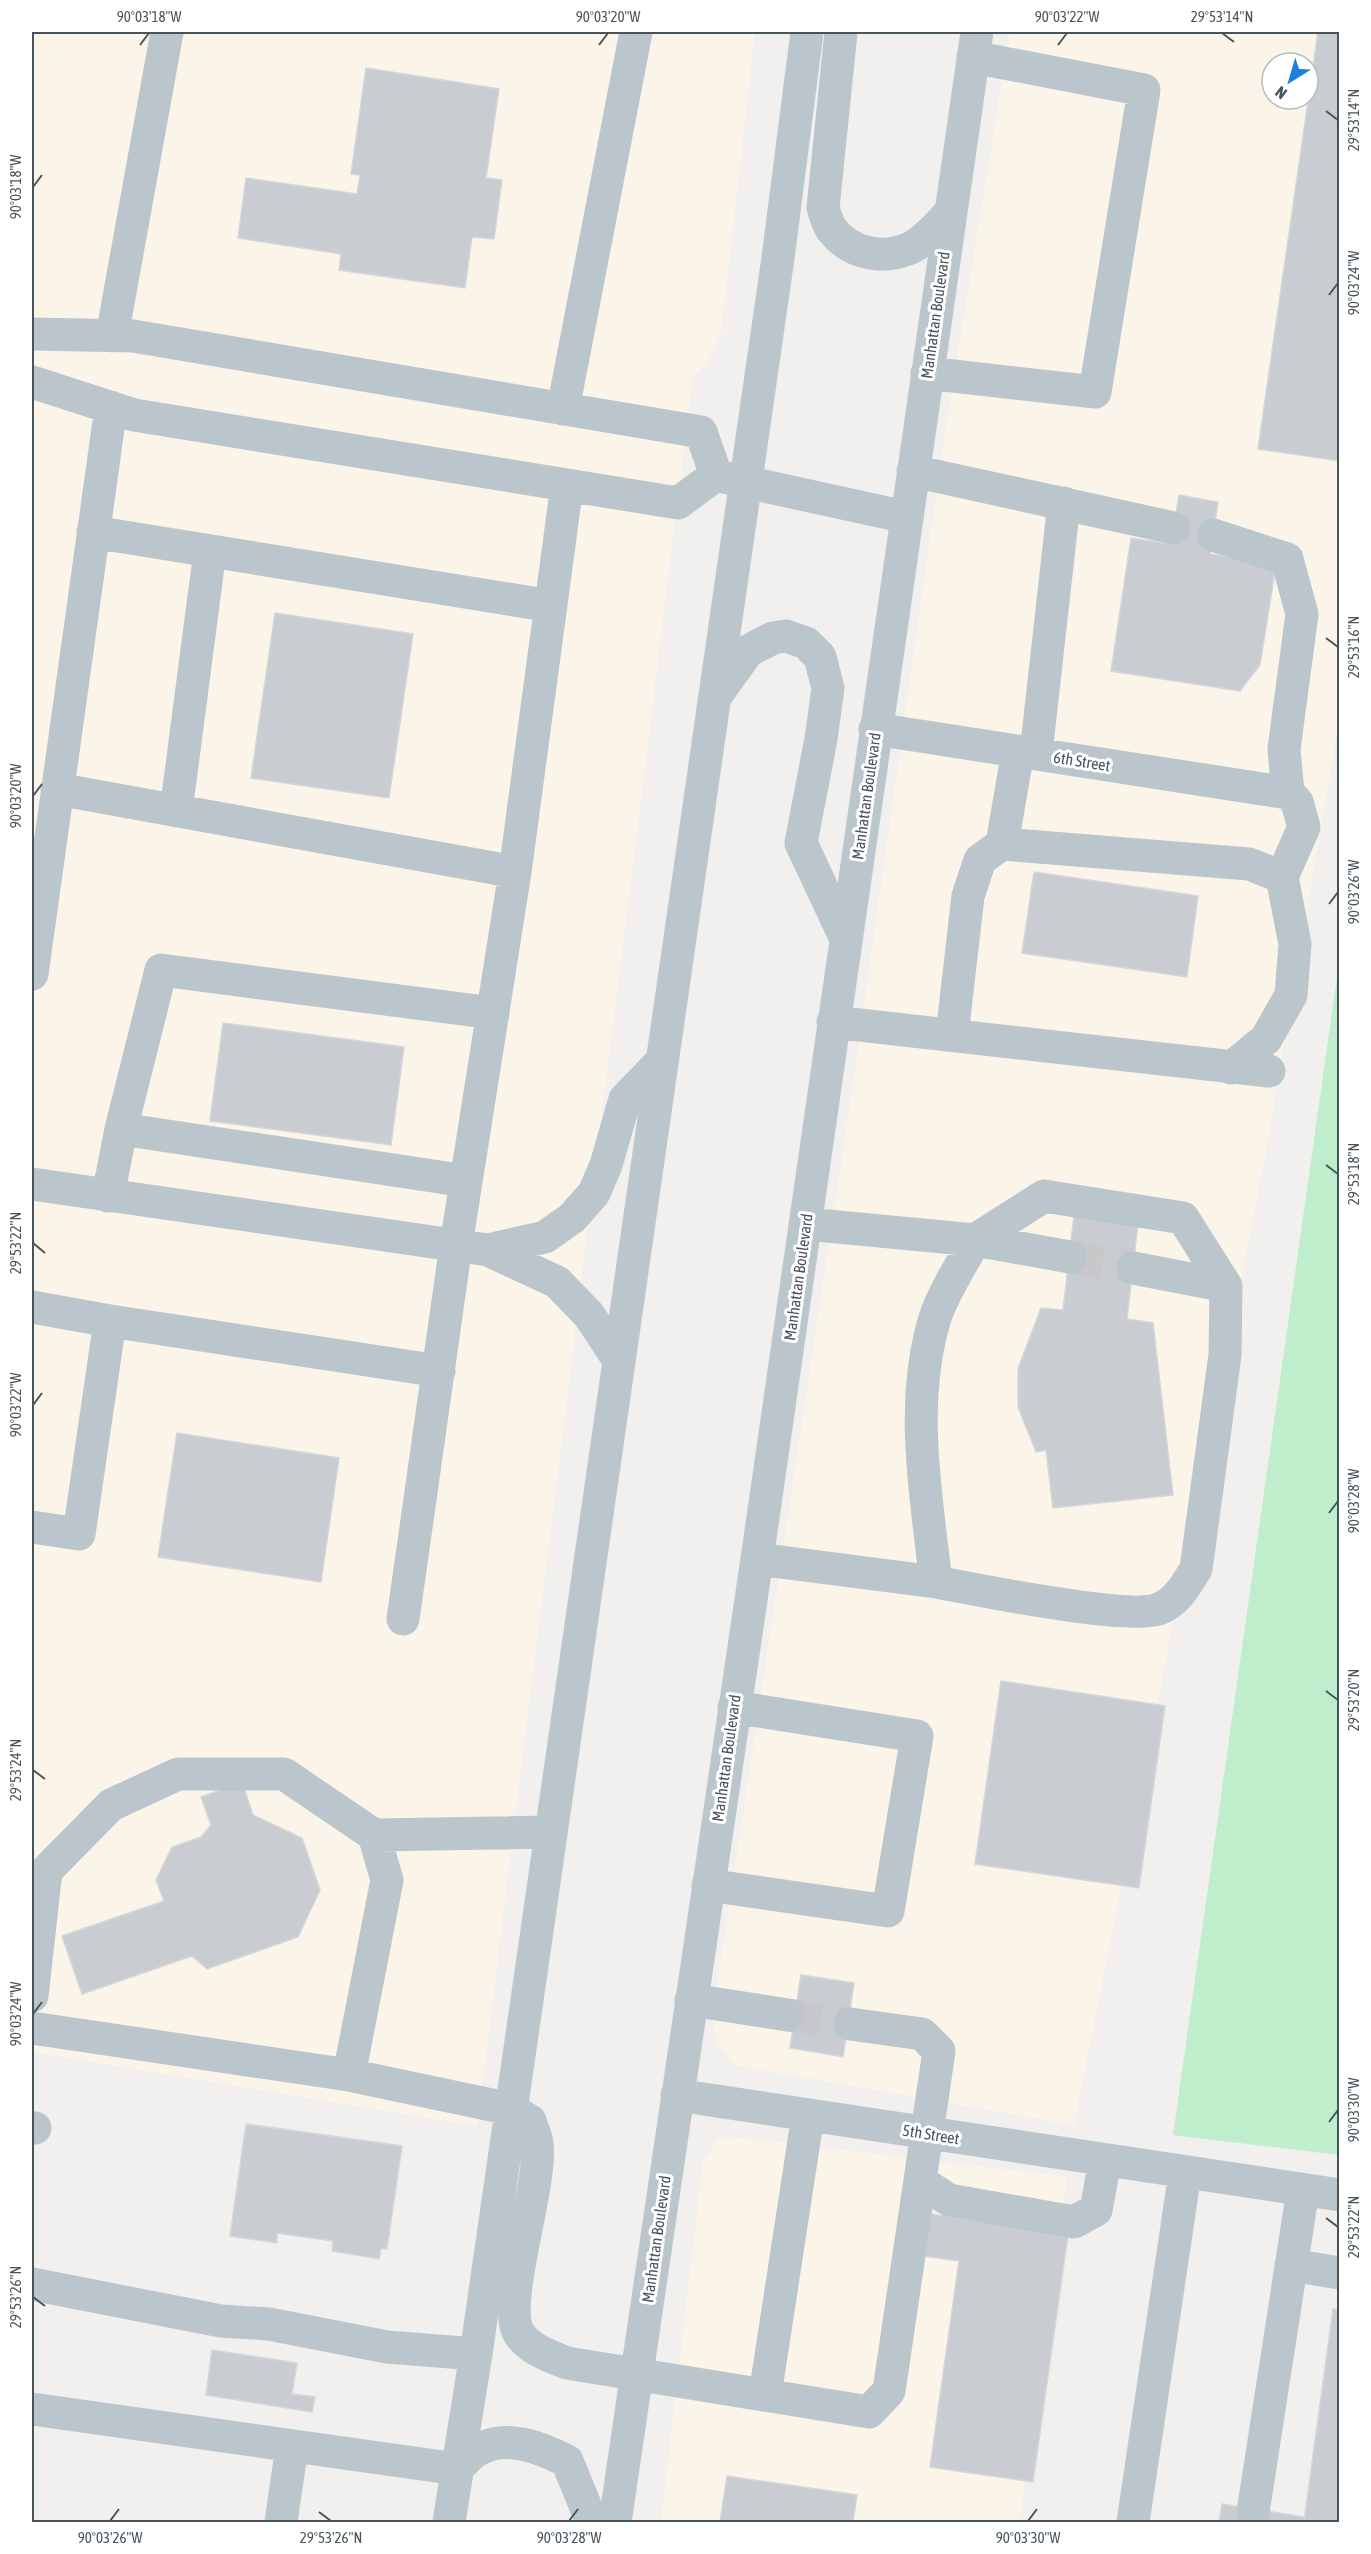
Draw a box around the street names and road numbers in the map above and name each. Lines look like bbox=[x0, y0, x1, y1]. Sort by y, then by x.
street label: Manhattan Boulevard bbox=[917, 250, 953, 380]
street label: Manhattan Boulevard bbox=[848, 731, 884, 861]
street label: 6th Street bbox=[1052, 748, 1112, 774]
street label: Manhattan Boulevard bbox=[780, 1212, 816, 1342]
street label: Manhattan Boulevard bbox=[708, 1693, 744, 1823]
street label: 5th Street bbox=[901, 2121, 961, 2147]
street label: Manhattan Boulevard bbox=[638, 2174, 674, 2304]

